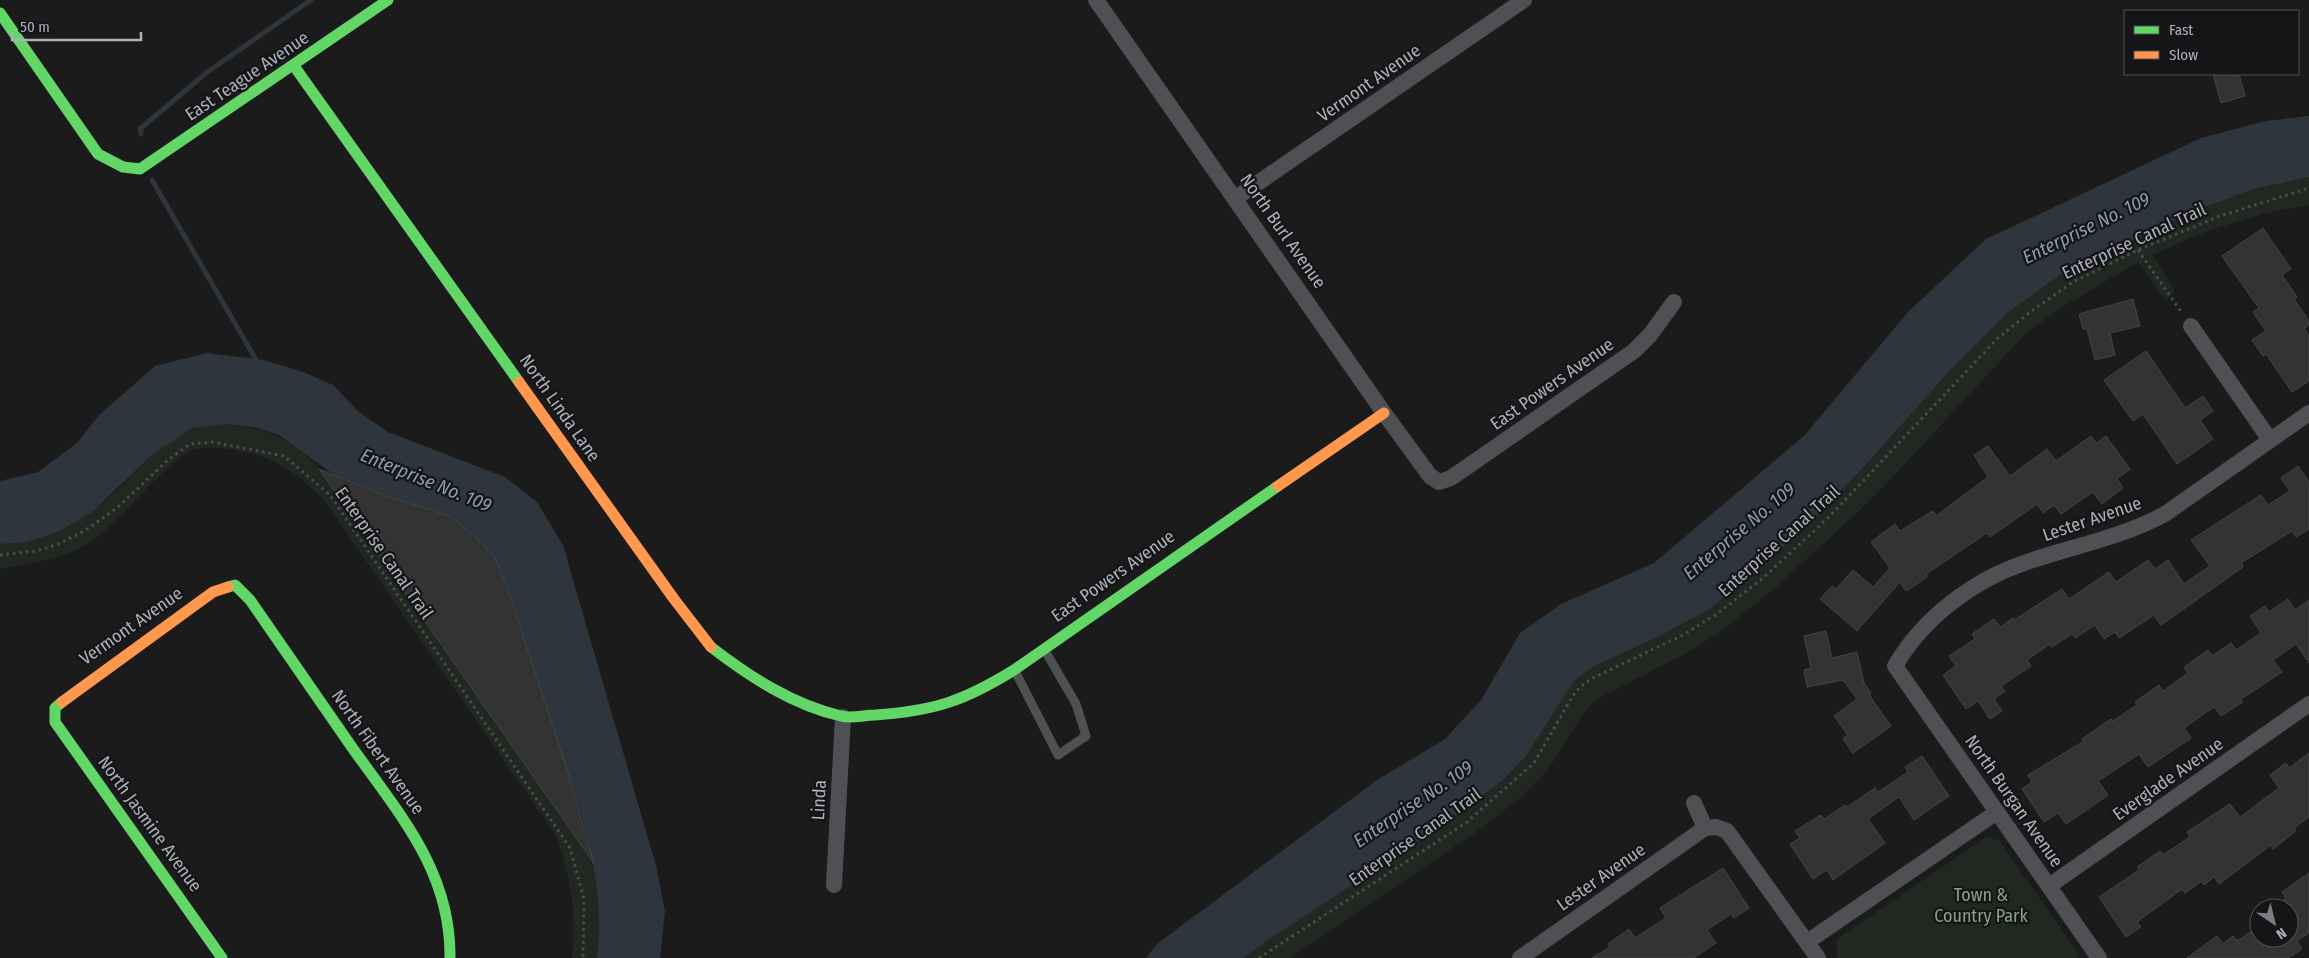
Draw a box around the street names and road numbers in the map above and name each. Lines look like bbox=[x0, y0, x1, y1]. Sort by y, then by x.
street label: East Teague Avenue bbox=[181, 26, 313, 125]
street label: Vermont Avenue bbox=[1313, 39, 1425, 127]
street label: North Burl Avenue bbox=[1235, 169, 1331, 293]
street label: Enterprise Canal Trail bbox=[2059, 198, 2210, 284]
street label: East Powers Avenue bbox=[1486, 333, 1618, 435]
street label: North Linda Lane bbox=[515, 350, 605, 466]
street label: Enterprise Canal Trail bbox=[1714, 480, 1845, 601]
street label: Enterprise Canal Trail bbox=[330, 483, 438, 624]
street label: Lester Avenue bbox=[2040, 492, 2145, 546]
street label: East Powers Avenue bbox=[1047, 525, 1179, 627]
street label: Vermont Avenue bbox=[75, 582, 187, 670]
street label: North Fibert Avenue bbox=[327, 685, 429, 819]
street label: North Burgan Avenue bbox=[1960, 731, 2068, 871]
street label: Everglade Avenue bbox=[2109, 733, 2228, 825]
street label: North Jasmine Avenue bbox=[93, 752, 207, 896]
street label: Linda bbox=[807, 779, 831, 821]
street label: Enterprise Canal Trail bbox=[1345, 783, 1486, 891]
street label: Lester Avenue bbox=[1552, 838, 1650, 916]

